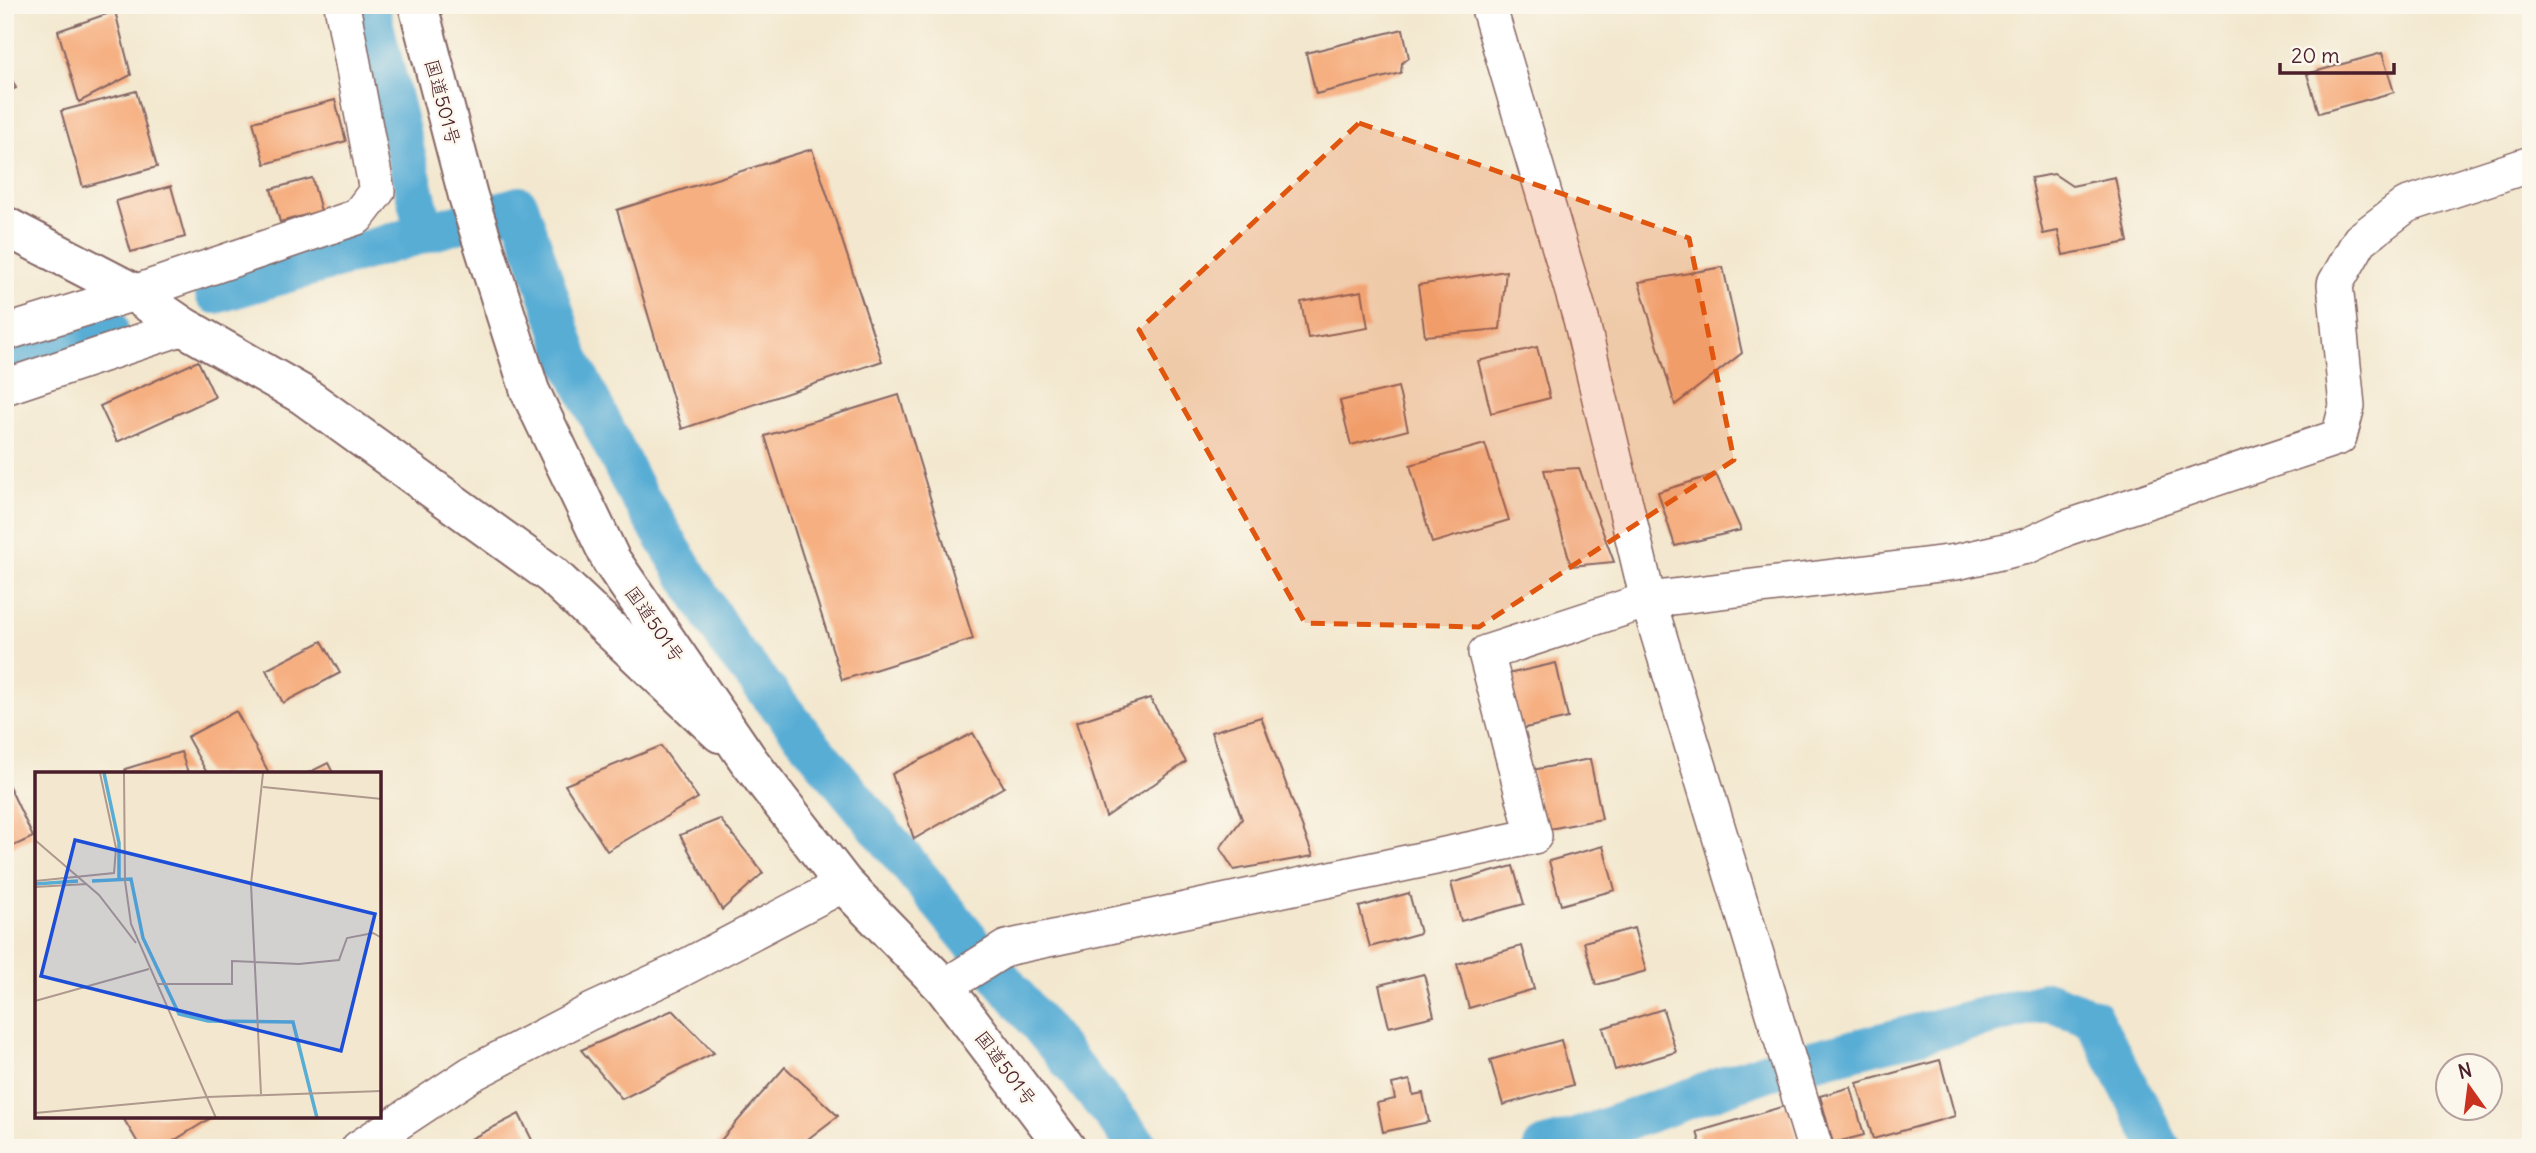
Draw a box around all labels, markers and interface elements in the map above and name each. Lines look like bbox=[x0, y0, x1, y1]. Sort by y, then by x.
scale bar bbox=[2280, 32, 2394, 76]
text: 20 m bbox=[2291, 42, 2340, 69]
street label: 国道501号 bbox=[420, 56, 466, 148]
street label: 国道501号 bbox=[620, 581, 690, 667]
inset map bbox=[35, 772, 382, 1118]
street label: 国道501号 bbox=[970, 1026, 1042, 1110]
north arrow bbox=[2434, 1052, 2504, 1122]
text: N bbox=[2456, 1057, 2474, 1084]

